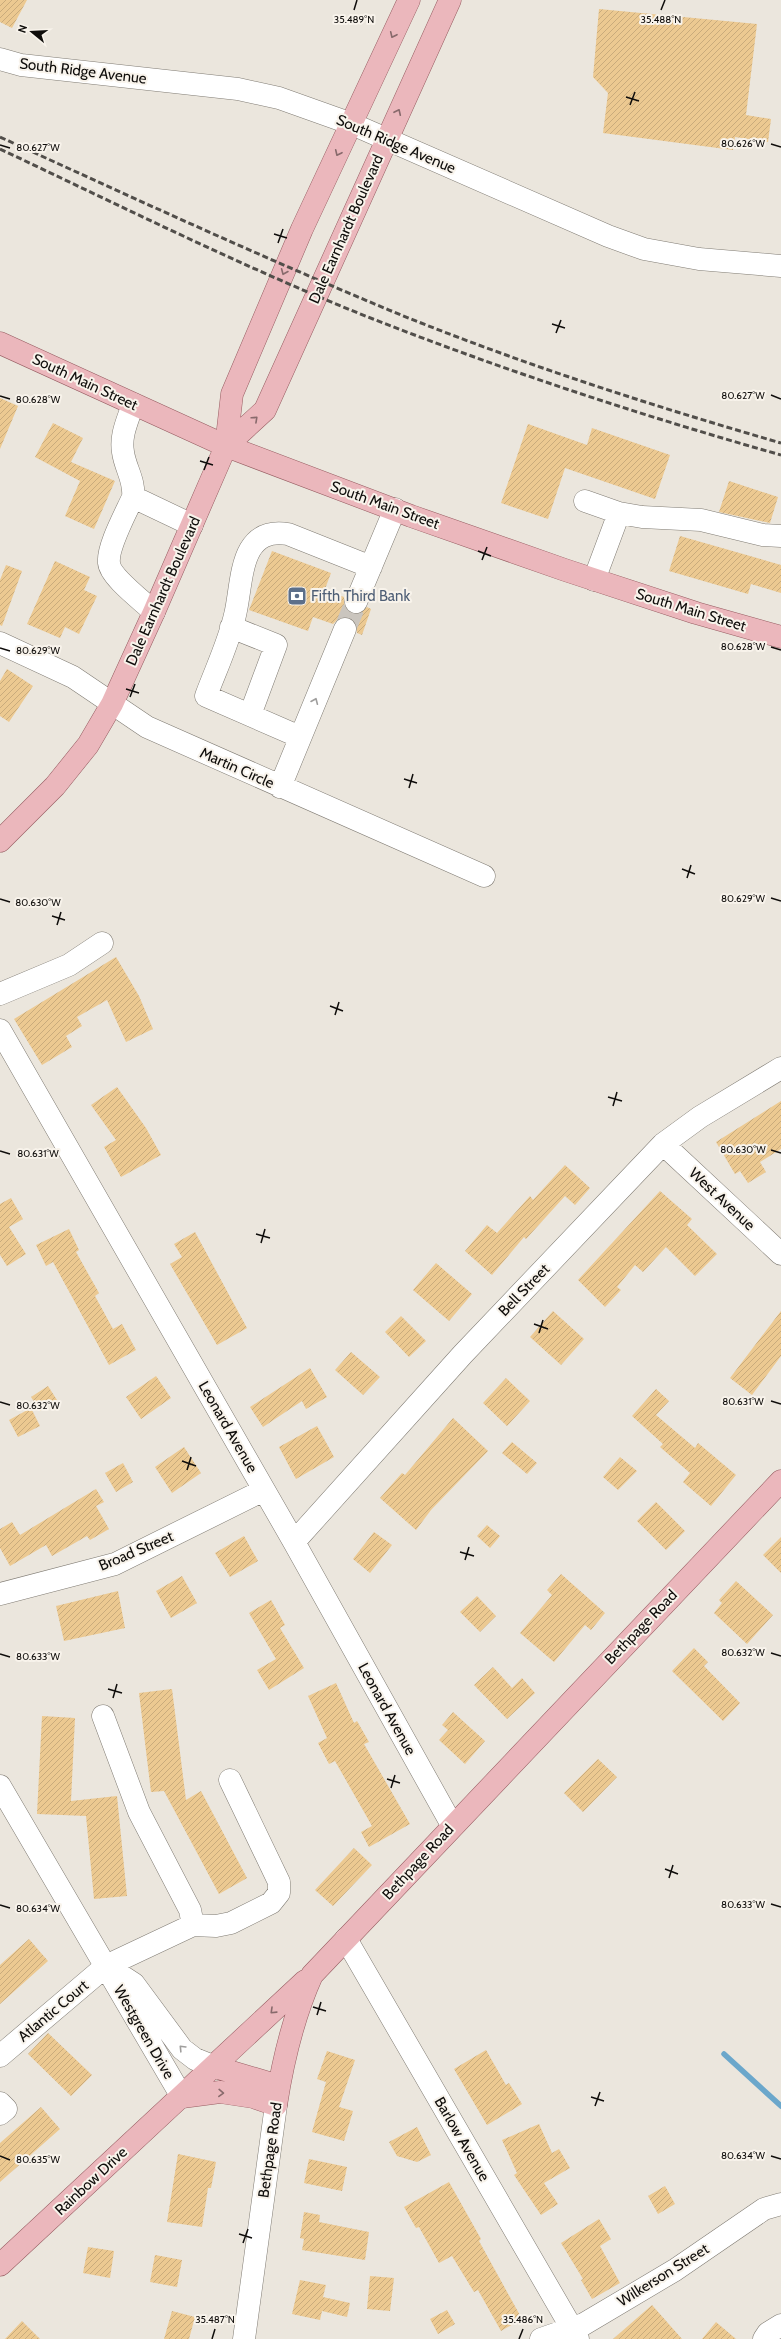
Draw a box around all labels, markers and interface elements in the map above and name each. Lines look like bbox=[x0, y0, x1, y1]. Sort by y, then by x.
north arrow bbox=[12, 12, 52, 52]
text: 35.489°N bbox=[334, 13, 374, 26]
text: 35.488°N bbox=[641, 13, 681, 26]
text: N bbox=[15, 23, 30, 35]
one-way arrow bbox=[389, 32, 397, 39]
street label: South Ridge Avenue bbox=[18, 54, 148, 88]
one-way arrow bbox=[393, 109, 401, 116]
street label: South Ridge Avenue bbox=[334, 111, 459, 177]
text: 80.626°W bbox=[721, 137, 765, 150]
text: 80.627°W bbox=[16, 141, 60, 154]
one-way arrow bbox=[335, 149, 343, 157]
street label: Dale Earnhardt Boulevard bbox=[305, 152, 387, 306]
one-way arrow bbox=[281, 267, 289, 275]
street label: South Main Street bbox=[29, 350, 141, 414]
text: 80.627°W bbox=[721, 389, 765, 402]
text: 80.628°W bbox=[16, 393, 61, 406]
one-way arrow bbox=[250, 417, 258, 424]
street label: South Main Street bbox=[328, 477, 442, 533]
street label: Dale Earnhardt Boulevard bbox=[122, 514, 204, 668]
bank icon: Fifth Third Bank bbox=[286, 585, 308, 607]
street label: South Main Street bbox=[634, 585, 748, 635]
place label: Fifth Third Bank bbox=[311, 587, 410, 605]
text: 80.628°W bbox=[721, 640, 766, 653]
text: 80.629°W bbox=[16, 644, 60, 657]
one-way arrow bbox=[311, 697, 319, 704]
street label: Martin Circle bbox=[197, 744, 277, 792]
text: 80.629°W bbox=[721, 892, 765, 905]
text: 80.630°W bbox=[15, 896, 61, 909]
text: 80.630°W bbox=[720, 1143, 766, 1156]
text: 80.631°W bbox=[17, 1147, 59, 1160]
street label: West Avenue bbox=[685, 1164, 759, 1234]
street label: Bell Street bbox=[495, 1260, 553, 1320]
street label: Leonard Avenue bbox=[195, 1378, 262, 1476]
text: 80.631°W bbox=[722, 1395, 764, 1408]
text: 80.632°W bbox=[16, 1399, 60, 1412]
street label: Broad Street bbox=[96, 1527, 176, 1575]
street label: Bethpage Road bbox=[601, 1586, 681, 1668]
text: 80.632°W bbox=[721, 1646, 765, 1659]
text: 80.633°W bbox=[16, 1650, 60, 1663]
street label: Leonard Avenue bbox=[354, 1660, 420, 1759]
street label: Bethpage Road bbox=[379, 1821, 457, 1903]
text: 80.633°W bbox=[721, 1898, 765, 1911]
text: 80.634°W bbox=[16, 1902, 61, 1915]
street label: Atlantic Court bbox=[14, 1976, 92, 2046]
street label: Westgreen Drive bbox=[110, 1982, 178, 2082]
one-way arrow bbox=[270, 2006, 278, 2014]
one-way arrow bbox=[179, 2045, 186, 2053]
one-way arrow bbox=[218, 2088, 224, 2097]
street label: Barlow Avenue bbox=[431, 2094, 494, 2185]
street label: Bethpage Road bbox=[254, 2101, 286, 2199]
street label: Rainbow Drive bbox=[51, 2143, 131, 2219]
text: 80.634°W bbox=[721, 2149, 766, 2162]
text: 80.635°W bbox=[16, 2153, 60, 2166]
street label: Wilkerson Street bbox=[614, 2240, 712, 2310]
text: 35.487°N bbox=[195, 2313, 235, 2326]
text: 35.486°N bbox=[503, 2313, 543, 2326]

